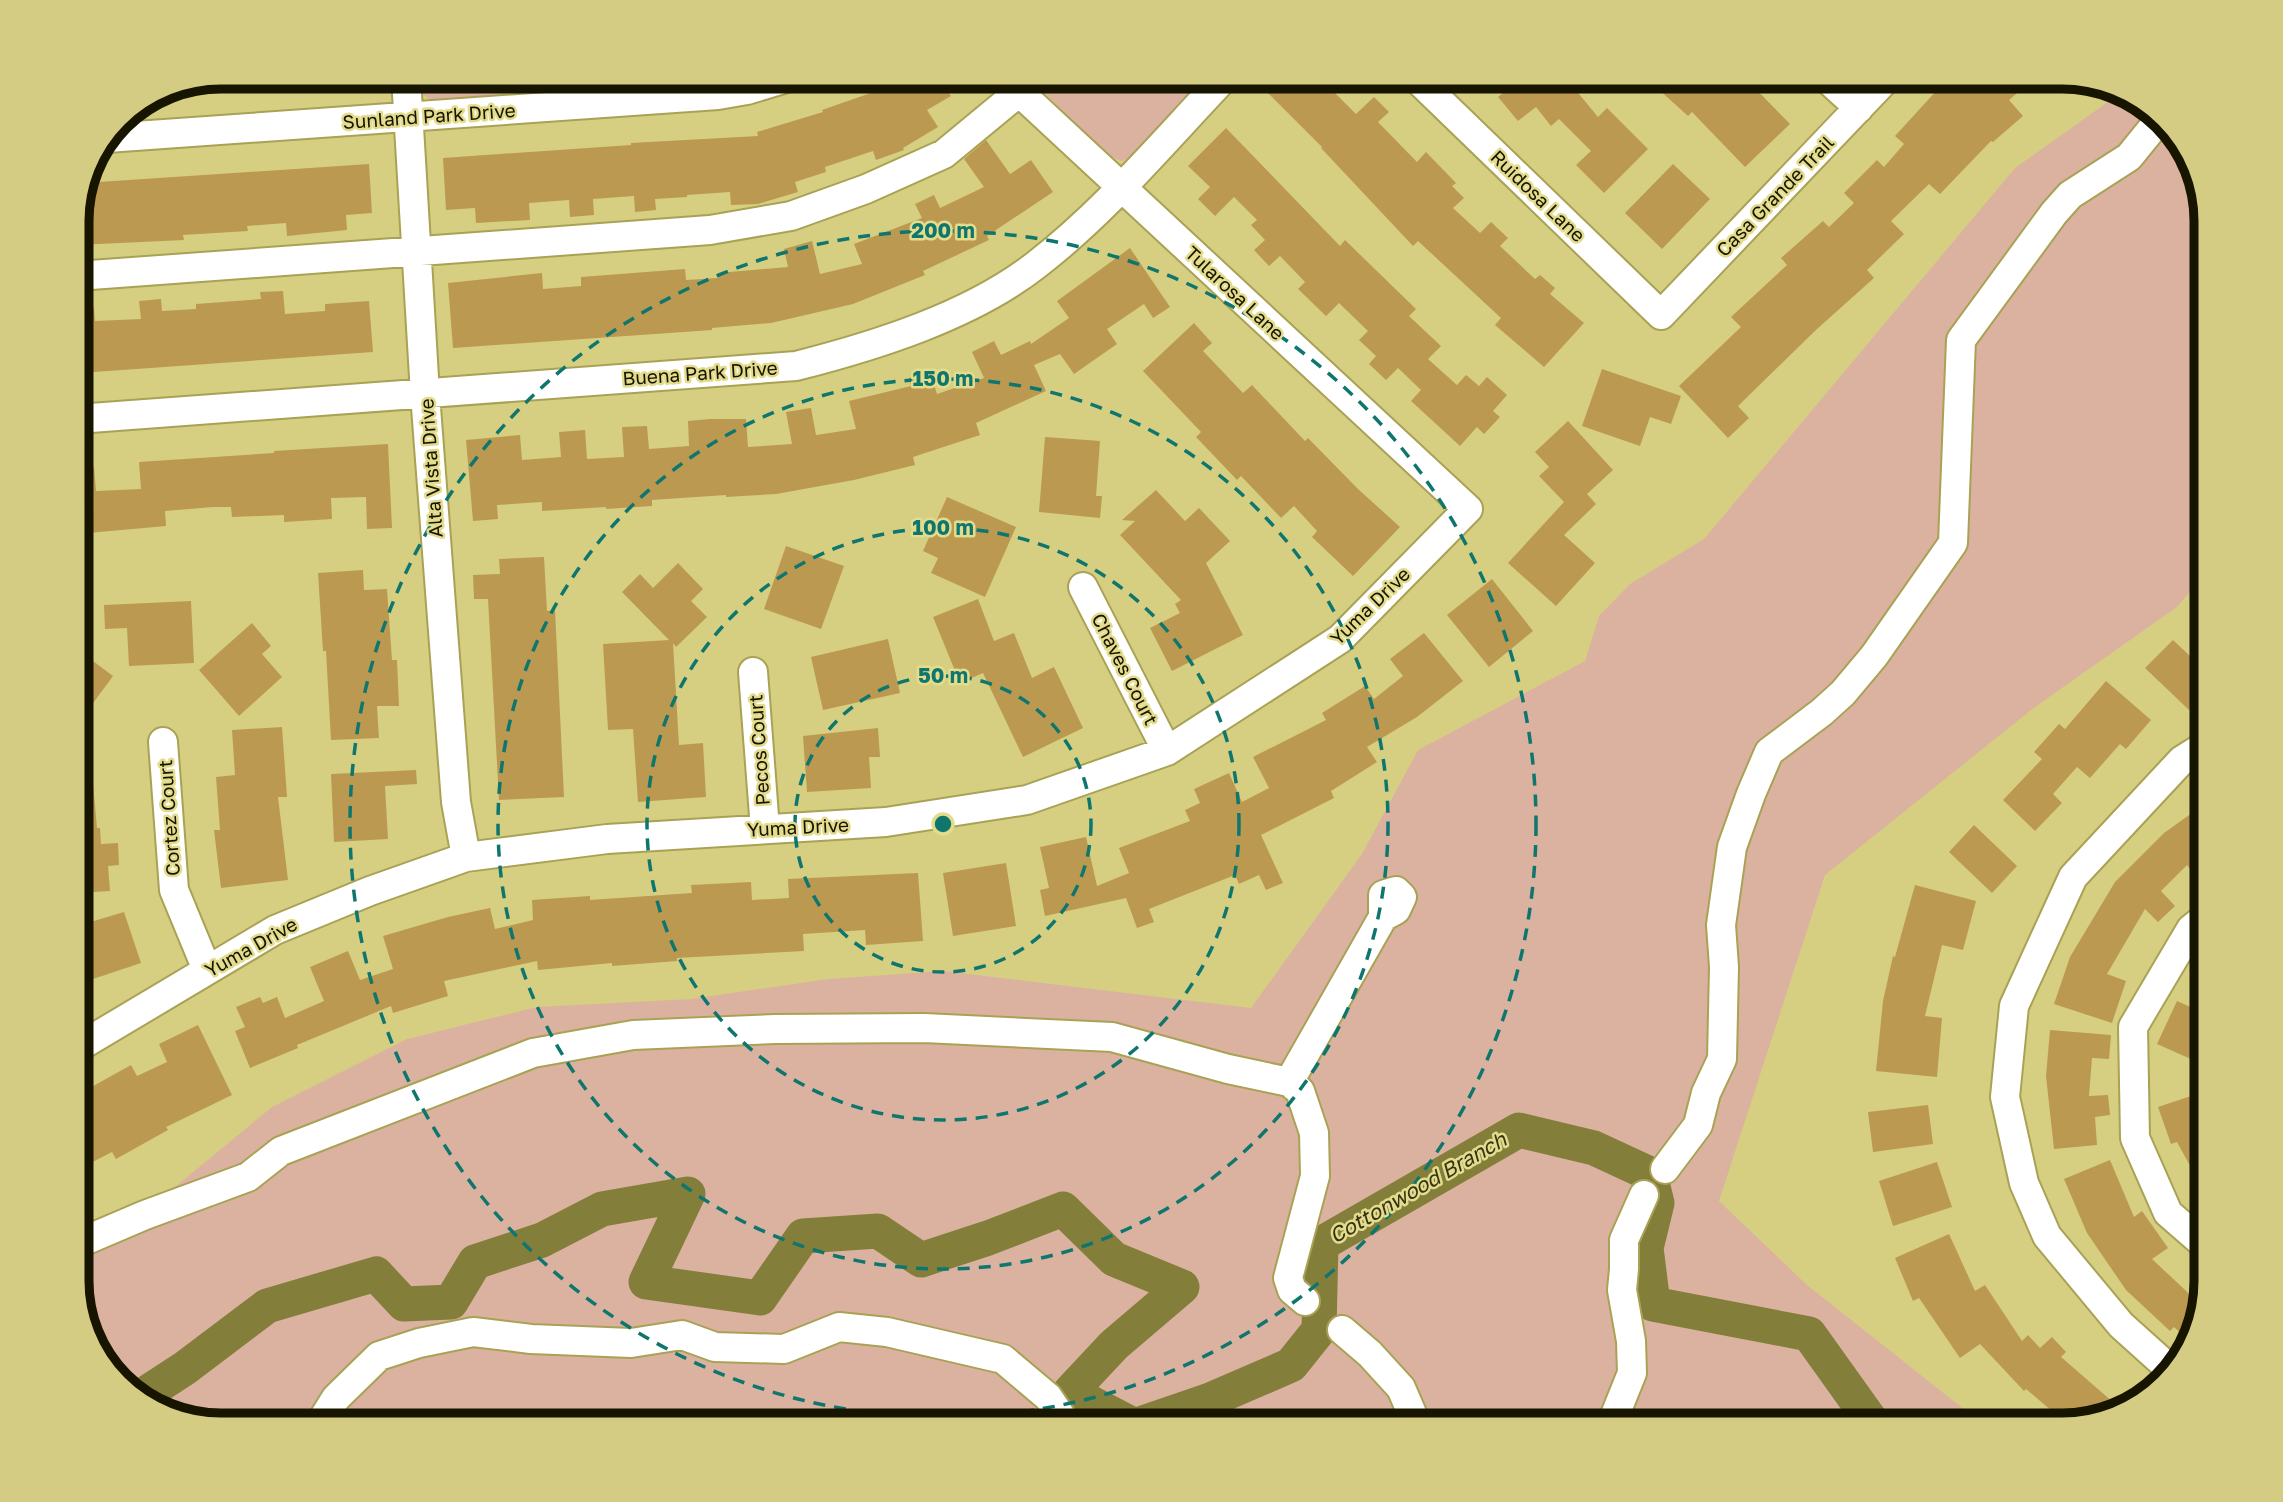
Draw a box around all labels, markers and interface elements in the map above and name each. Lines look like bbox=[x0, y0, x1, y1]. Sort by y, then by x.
street label: Sunland Park Drive bbox=[342, 98, 516, 133]
street label: Casa Grande Trail bbox=[1711, 131, 1838, 261]
street label: Ruidosa Lane bbox=[1486, 145, 1590, 246]
text: 200 m bbox=[911, 217, 975, 243]
street label: Tularosa Lane bbox=[1181, 241, 1290, 344]
street label: Buena Park Drive bbox=[622, 356, 778, 389]
text: 150 m bbox=[913, 365, 973, 391]
street label: Alta Vista Drive bbox=[414, 398, 447, 538]
text: 100 m bbox=[912, 514, 974, 540]
street label: Yuma Drive bbox=[1325, 562, 1414, 649]
street label: Chaves Court bbox=[1087, 609, 1163, 728]
text: 50 m bbox=[918, 662, 968, 688]
street label: Pecos Court bbox=[743, 694, 774, 806]
street label: Cortez Court bbox=[153, 759, 184, 877]
street label: Yuma Drive bbox=[746, 812, 849, 841]
centre of rings bbox=[931, 812, 955, 836]
street label: Yuma Drive bbox=[201, 912, 301, 981]
water label: Cottonwood Branch bbox=[1324, 1125, 1512, 1248]

